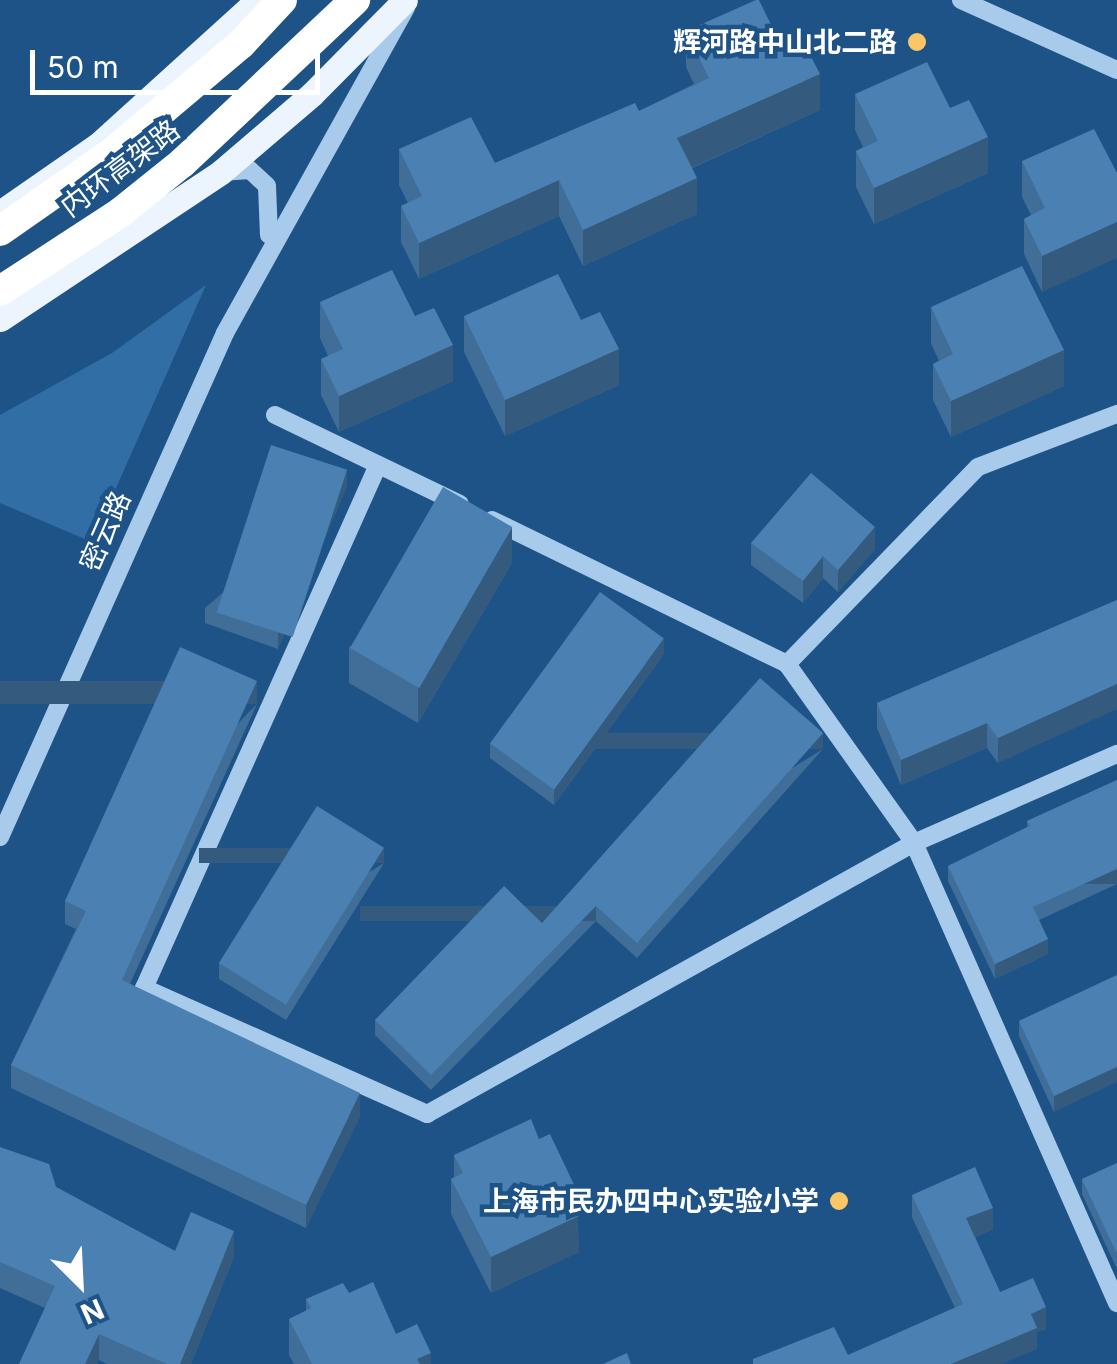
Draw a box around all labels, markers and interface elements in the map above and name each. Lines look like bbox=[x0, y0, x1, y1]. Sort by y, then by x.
place label: 辉河路中山北二路 bbox=[673, 25, 897, 59]
scale bar bbox=[35, 30, 325, 92]
marker: 辉河路中山北二路 bbox=[906, 31, 928, 53]
text: 50 m bbox=[47, 49, 119, 85]
street label: 内环高架路 bbox=[54, 112, 186, 224]
street label: 密云路 bbox=[73, 486, 137, 576]
place label: 上海市民办四中心实验小学 bbox=[483, 1184, 819, 1218]
marker: 上海市民办四中心实验小学 bbox=[828, 1190, 850, 1212]
north arrow bbox=[30, 1234, 130, 1334]
text: N bbox=[76, 1292, 109, 1331]

